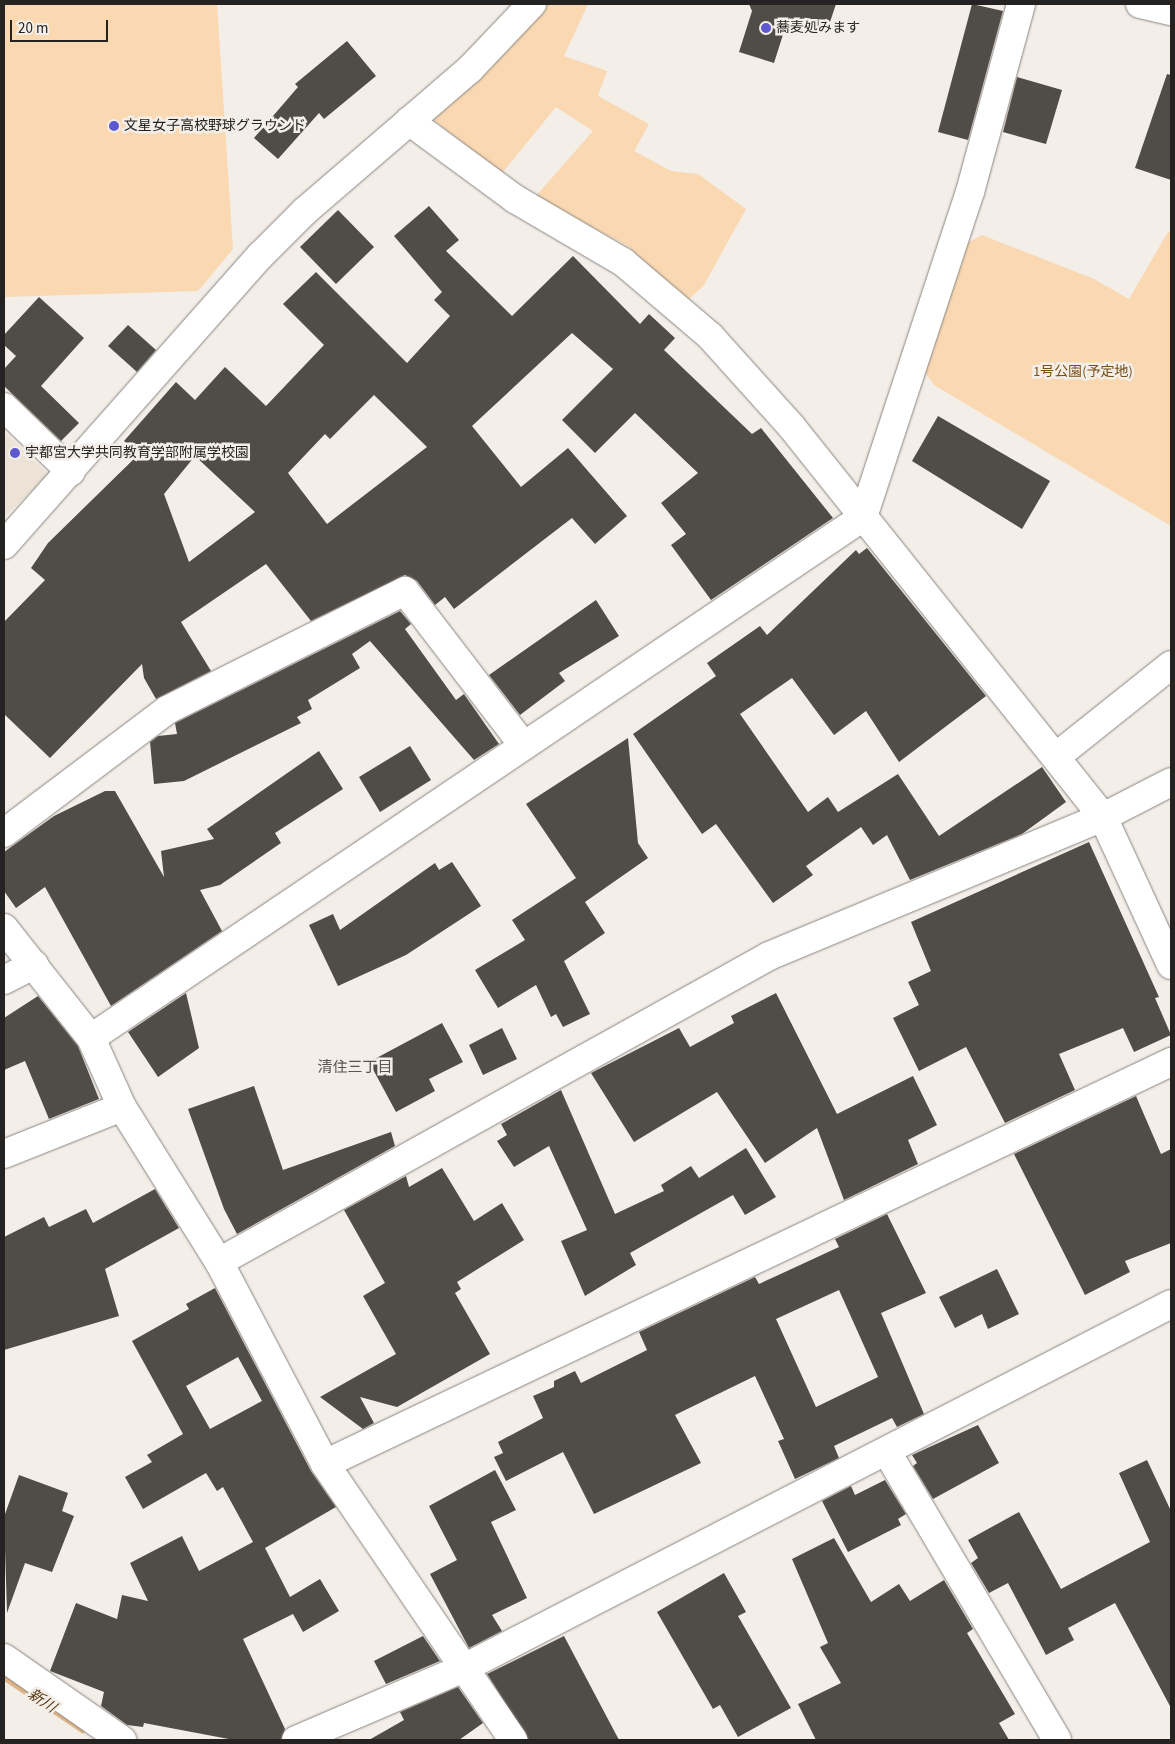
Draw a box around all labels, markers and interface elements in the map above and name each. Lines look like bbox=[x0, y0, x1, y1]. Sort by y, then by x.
scale bar bbox=[12, 10, 110, 42]
text: 20 m bbox=[18, 18, 48, 39]
place label: 蕎麦処みます bbox=[776, 20, 860, 36]
marker: 蕎麦処みます bbox=[760, 22, 772, 34]
place label: 文星女子高校野球グラウンド bbox=[124, 118, 306, 134]
marker: 文星女子高校野球グラウンド bbox=[108, 120, 120, 132]
park label: 1号公園(予定地) bbox=[1033, 364, 1133, 380]
place label: 宇都宮大学共同教育学部附属学校園 bbox=[25, 445, 249, 461]
marker: 宇都宮大学共同教育学部附属学校園 bbox=[9, 447, 21, 459]
district label: 清住三丁目 bbox=[318, 1059, 392, 1077]
water label: 新川 bbox=[25, 1685, 59, 1717]

